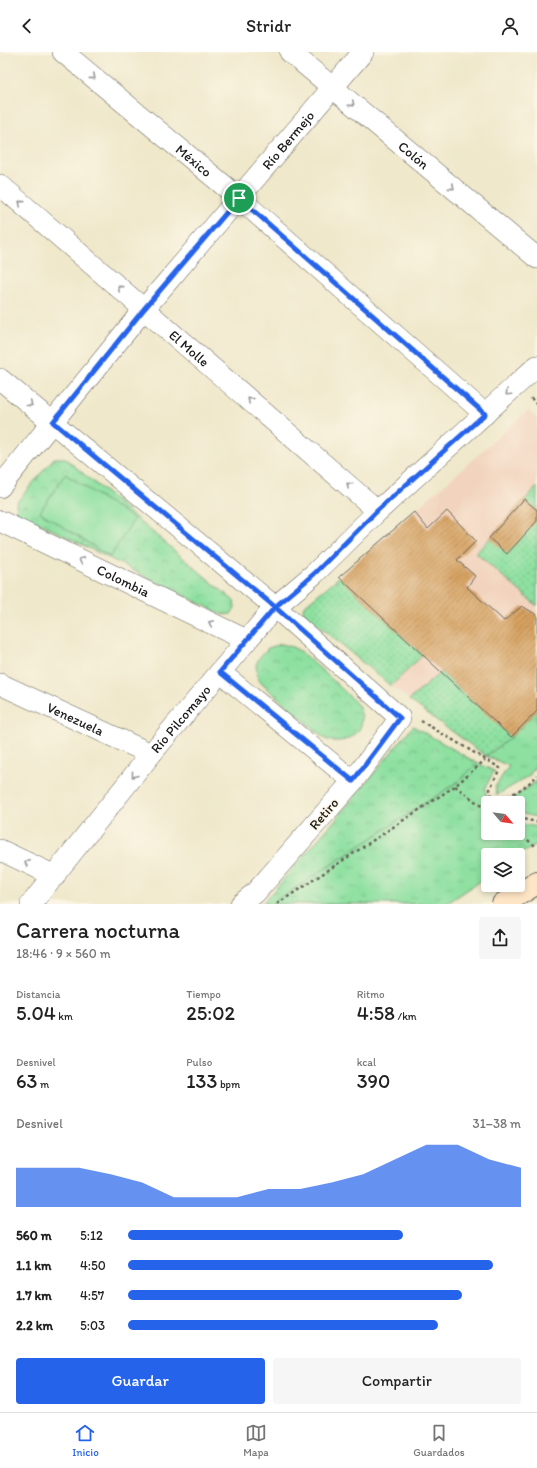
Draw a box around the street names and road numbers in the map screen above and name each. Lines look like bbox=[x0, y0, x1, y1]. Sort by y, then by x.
street label: Río Bermejo bbox=[258, 107, 318, 173]
street label: Colón bbox=[395, 137, 433, 173]
street label: México bbox=[172, 141, 215, 180]
street label: El Molle bbox=[166, 326, 213, 370]
street label: Colombia bbox=[94, 561, 153, 601]
street label: Río Pilcomayo bbox=[147, 681, 214, 757]
street label: Venezuela bbox=[44, 698, 106, 739]
street label: Retiro bbox=[306, 795, 342, 833]

